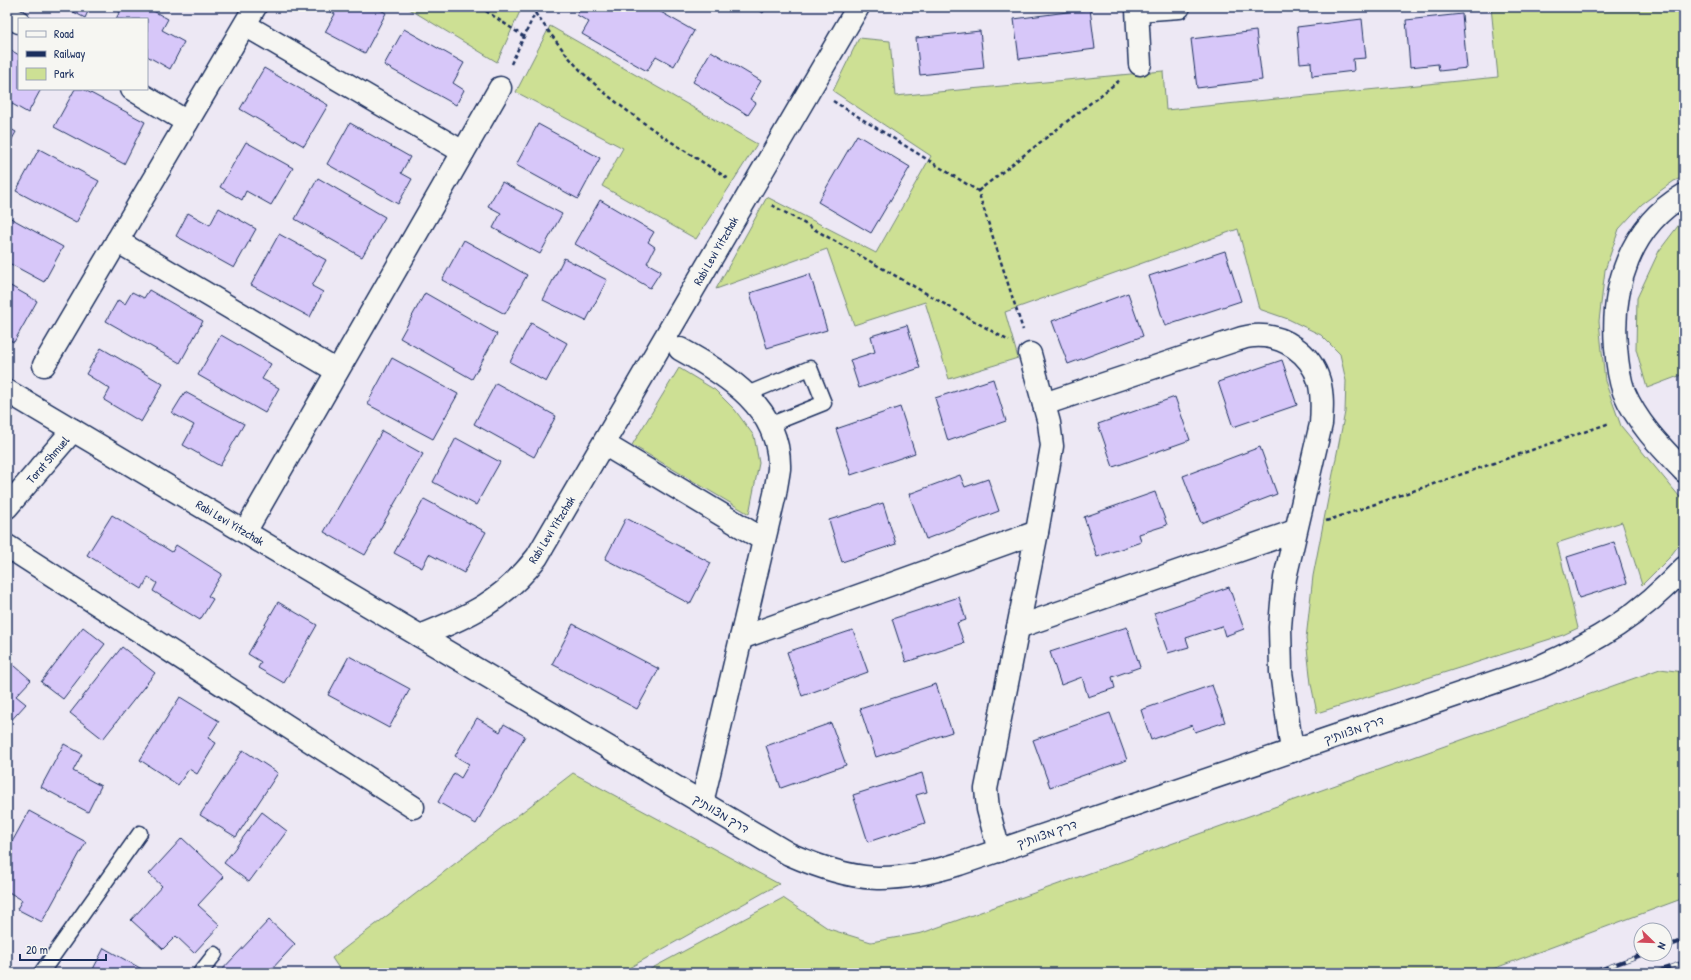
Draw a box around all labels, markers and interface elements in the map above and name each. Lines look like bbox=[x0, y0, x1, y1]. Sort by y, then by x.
legend bbox=[18, 18, 148, 90]
text: Road bbox=[54, 25, 74, 42]
text: Railway bbox=[54, 45, 85, 62]
text: Park bbox=[54, 65, 74, 82]
street label: Rabi Levi Yitzchak bbox=[689, 213, 742, 288]
street label: Torat Shmuel bbox=[22, 432, 74, 487]
street label: Rabi Levi Yitzchak bbox=[524, 493, 579, 567]
street label: Rabi Levi Yitzchak bbox=[193, 496, 268, 550]
street label: דרך מצוותיך bbox=[1321, 711, 1386, 748]
street label: דרך מצוותיך bbox=[690, 790, 753, 837]
street label: דרך מצוותיך bbox=[1014, 815, 1079, 852]
north arrow bbox=[1633, 922, 1673, 962]
scale bar bbox=[20, 936, 106, 962]
text: N bbox=[1655, 940, 1670, 951]
text: 20 m bbox=[26, 941, 48, 958]

